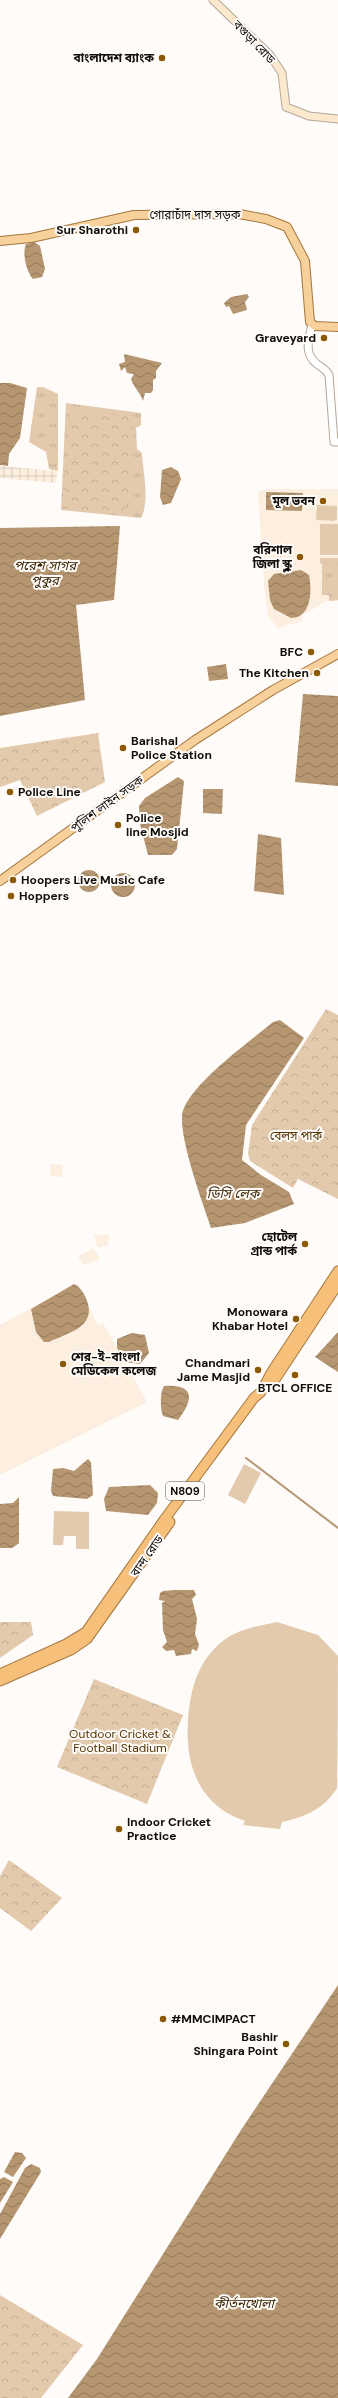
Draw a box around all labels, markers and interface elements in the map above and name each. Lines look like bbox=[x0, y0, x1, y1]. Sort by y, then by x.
street label: বগুড়া রোড bbox=[229, 16, 279, 67]
place label: বাংলাদেশ ব্যাংক bbox=[72, 50, 154, 66]
marker: বাংলাদেশ ব্যাংক bbox=[157, 53, 167, 63]
street label: গোরাচাঁদ দাস সড়ক bbox=[150, 207, 241, 223]
place label: Sur Sharothi bbox=[56, 222, 128, 238]
marker: Sur Sharothi bbox=[131, 225, 141, 235]
place label: Graveyard bbox=[255, 330, 316, 346]
marker: Graveyard bbox=[319, 333, 329, 343]
place label: মূল ভবন bbox=[271, 493, 316, 509]
marker: মূল ভবন bbox=[318, 496, 328, 506]
place label: বরিশাল জিলা স্কুল bbox=[252, 542, 293, 573]
marker: বরিশাল জিলা স্কুল bbox=[295, 552, 305, 562]
water label: পরেশ সাগর পুকুর bbox=[14, 557, 78, 589]
place label: BFC bbox=[280, 644, 303, 660]
marker: BFC bbox=[306, 647, 316, 657]
place label: The Kitchen bbox=[239, 665, 309, 681]
marker: The Kitchen bbox=[312, 668, 322, 678]
place label: Barishal Police Station bbox=[131, 733, 212, 763]
marker: Barishal Police Station bbox=[118, 743, 128, 753]
street label: পুলিশ লাইন সড়ক bbox=[67, 772, 147, 836]
place label: Police Line bbox=[18, 784, 81, 800]
marker: Police Line bbox=[5, 787, 15, 797]
place label: Police line Mosjid bbox=[126, 810, 189, 840]
marker: Police line Mosjid bbox=[113, 820, 123, 830]
place label: Hoopers Live Music Cafe bbox=[21, 872, 165, 888]
marker: Hoopers Live Music Cafe bbox=[8, 875, 18, 885]
place label: Hoppers bbox=[19, 888, 69, 904]
marker: Hoppers bbox=[6, 891, 16, 901]
park label: বেলস পার্ক bbox=[270, 1128, 323, 1144]
water label: ডিসি লেক bbox=[207, 1185, 262, 1202]
place label: হোটেল গ্রান্ড পার্ক bbox=[251, 1229, 298, 1259]
marker: হোটেল গ্রান্ড পার্ক bbox=[300, 1239, 310, 1249]
place label: Monowara Khabar Hotel bbox=[212, 1304, 288, 1334]
marker: Monowara Khabar Hotel bbox=[291, 1314, 301, 1324]
place label: শের-ই-বাংলা মেডিকেল কলেজ bbox=[71, 1349, 156, 1379]
place label: Chandmari Jame Masjid bbox=[177, 1355, 250, 1385]
marker: শের-ই-বাংলা মেডিকেল কলেজ bbox=[58, 1359, 68, 1369]
marker: Chandmari Jame Masjid bbox=[253, 1365, 263, 1375]
marker: BTCL OFFICE bbox=[290, 1370, 300, 1380]
place label: BTCL OFFICE bbox=[258, 1380, 332, 1396]
road number: N809 bbox=[166, 1482, 204, 1500]
street label: বান্দ রোড bbox=[126, 1532, 167, 1581]
park label: Outdoor Cricket & Football Stadium bbox=[69, 1726, 171, 1756]
place label: Indoor Cricket Practice bbox=[127, 1814, 211, 1844]
marker: Indoor Cricket Practice bbox=[114, 1824, 124, 1834]
place label: #MMCIMPACT bbox=[171, 2011, 256, 2027]
marker: #MMCIMPACT bbox=[158, 2014, 168, 2024]
place label: Bashir Shingara Point bbox=[193, 2029, 278, 2059]
marker: Bashir Shingara Point bbox=[281, 2039, 291, 2049]
water label: কীর্তনখোলা bbox=[214, 2295, 277, 2312]

